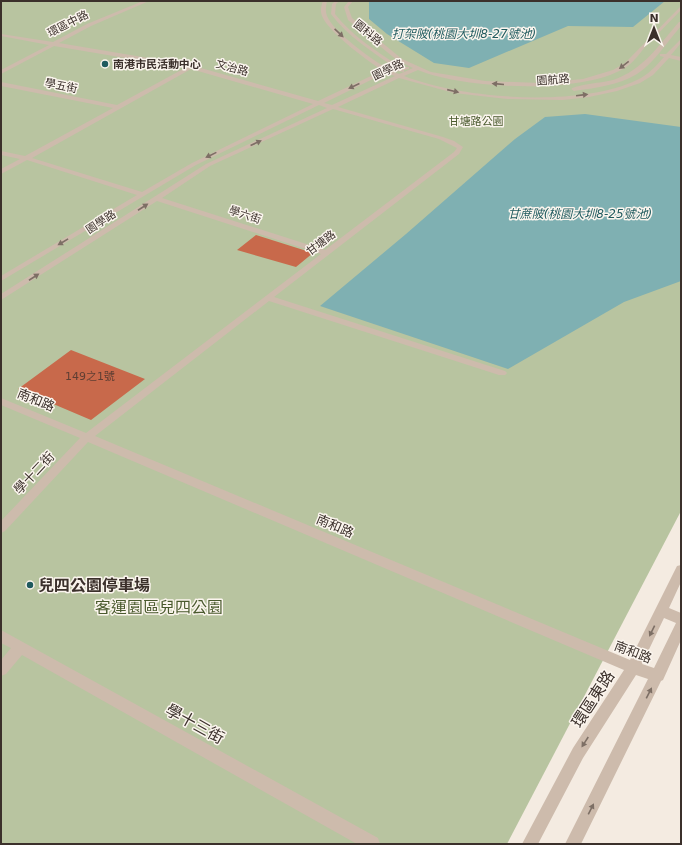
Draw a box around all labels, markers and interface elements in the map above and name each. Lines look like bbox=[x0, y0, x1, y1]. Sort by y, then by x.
street label: 環區中路 bbox=[45, 8, 91, 40]
north arrow bbox=[634, 8, 674, 48]
text: N bbox=[649, 12, 659, 25]
street label: 園科路 bbox=[351, 18, 385, 48]
water label: 打架陂(桃園大圳8-27號池) bbox=[392, 27, 536, 41]
one-way arrow bbox=[334, 29, 345, 38]
street label: 文治路 bbox=[214, 57, 250, 79]
street label: 園學路 bbox=[370, 57, 406, 83]
place label: 南港市民活動中心 bbox=[113, 58, 201, 71]
marker: 南港市民活動中心 bbox=[100, 59, 110, 69]
one-way arrow bbox=[619, 60, 630, 69]
street label: 園航路 bbox=[536, 72, 570, 88]
street label: 學五街 bbox=[44, 76, 78, 96]
one-way arrow bbox=[492, 80, 504, 87]
one-way arrow bbox=[348, 83, 359, 89]
one-way arrow bbox=[447, 88, 459, 94]
one-way arrow bbox=[576, 92, 588, 98]
park label: 甘塘路公園 bbox=[449, 115, 504, 128]
one-way arrow bbox=[251, 140, 262, 146]
one-way arrow bbox=[206, 152, 217, 158]
one-way arrow bbox=[137, 203, 149, 210]
street label: 學六街 bbox=[227, 204, 263, 226]
water label: 甘蔗陂(桃園大圳8-25號池) bbox=[508, 207, 652, 221]
street label: 園學路 bbox=[84, 208, 118, 236]
street label: 甘塘路 bbox=[304, 228, 338, 258]
one-way arrow bbox=[57, 239, 69, 246]
one-way arrow bbox=[28, 273, 40, 280]
house number: 149之1號 bbox=[65, 370, 115, 383]
street label: 南和路 bbox=[15, 386, 57, 414]
street label: 學十二街 bbox=[11, 449, 57, 497]
street label: 南和路 bbox=[314, 511, 356, 541]
place label: 兒四公園停車場 bbox=[38, 576, 150, 595]
marker: 兒四公園停車場 bbox=[25, 580, 35, 590]
park label: 客運園區兒四公園 bbox=[95, 598, 223, 617]
one-way arrow bbox=[649, 625, 655, 636]
street label: 南和路 bbox=[612, 638, 654, 666]
street label: 環區東路 bbox=[568, 667, 618, 731]
one-way arrow bbox=[646, 687, 652, 699]
street label: 學十三街 bbox=[162, 700, 228, 748]
one-way arrow bbox=[581, 737, 589, 747]
one-way arrow bbox=[588, 803, 594, 815]

